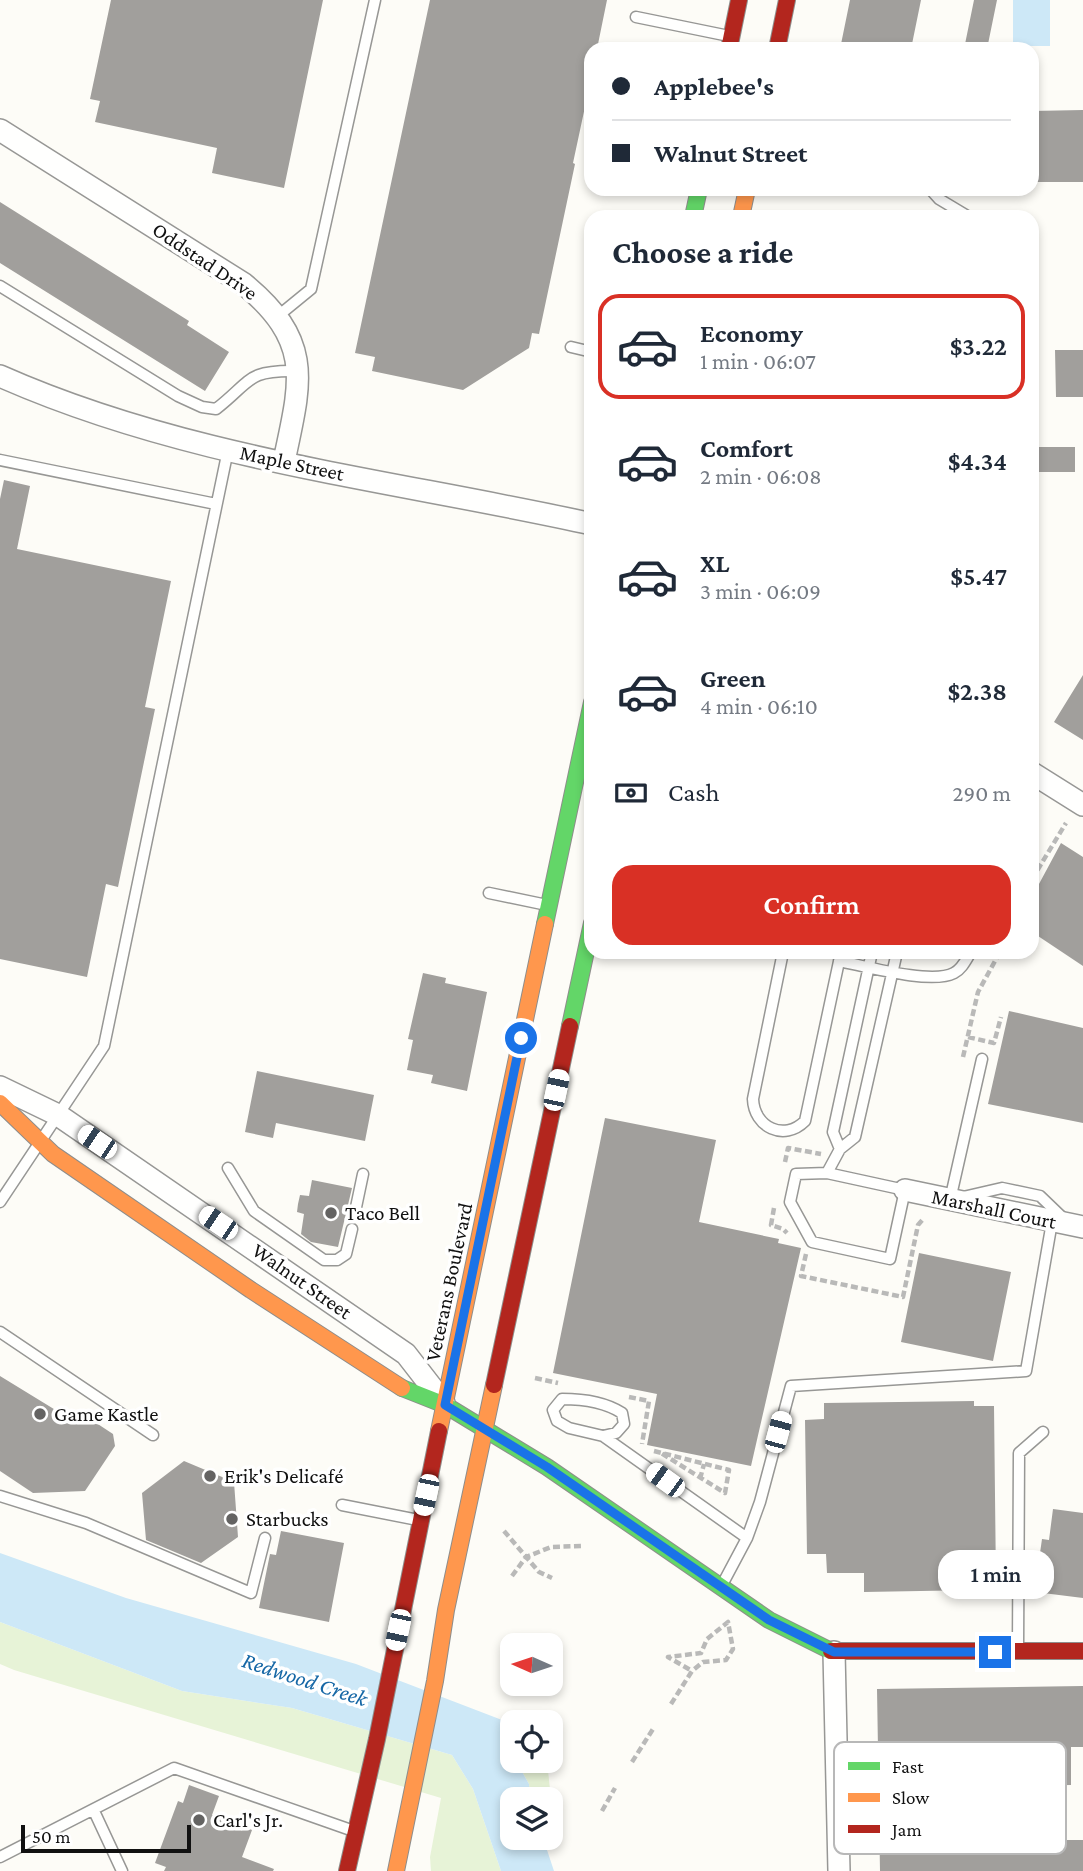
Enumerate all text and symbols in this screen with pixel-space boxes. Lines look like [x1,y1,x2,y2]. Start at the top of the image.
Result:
text: Applebee's [654,72,774,101]
text: Walnut Street [654,139,807,168]
street label: Oddstad Drive [148,217,262,305]
text: Choose a ride [612,234,793,270]
icon: car [616,315,679,378]
text: Economy [700,319,803,348]
text: $3.22 [950,332,1007,361]
text: 1 min · 06:07 [700,348,816,374]
icon: car [616,430,679,493]
text: Comfort [700,434,793,463]
street label: Maple Street [238,440,347,486]
text: $4.34 [948,447,1007,476]
text: 2 min · 06:08 [700,463,822,489]
icon: car [616,545,679,608]
text: XL [700,549,729,578]
text: $5.47 [950,562,1007,591]
text: 3 min · 06:09 [700,578,821,604]
icon: car [616,660,679,723]
text: Green [700,664,766,693]
text: $2.38 [947,677,1007,706]
text: 4 min · 06:10 [700,693,818,719]
icon: cash [612,774,650,812]
text: Cash [668,778,719,807]
text: 290 m [953,780,1011,806]
button: Confirm [612,865,1011,945]
route start [505,1022,537,1054]
car [542,1067,571,1113]
car [74,1122,121,1162]
street label: Marshall Court [929,1184,1060,1234]
street label: Veterans Boulevard [420,1200,478,1364]
place label: Taco Bell [345,1201,420,1225]
car [195,1203,242,1243]
marker: Taco Bell [323,1205,339,1221]
street label: Walnut Street [248,1238,357,1325]
place label: Game Kastle [54,1402,159,1426]
marker: Game Kastle [32,1406,48,1422]
car [763,1409,794,1455]
car [642,1459,689,1501]
place label: Erik's Delicafé [224,1464,343,1488]
marker: Erik's Delicafé [202,1468,218,1484]
car [412,1472,441,1518]
place label: Starbucks [246,1507,328,1531]
marker: Starbucks [224,1511,240,1527]
callout: 1 min [937,1550,1053,1600]
text: 1 min [970,1561,1022,1587]
car [384,1607,413,1653]
north arrow [500,1633,564,1696]
map controls [500,1633,563,1850]
route end [979,1636,1011,1668]
water label: Redwood Creek [239,1647,372,1712]
button: locate [500,1710,563,1773]
legend [834,1742,1066,1854]
text: Fast [892,1756,924,1777]
button: layers [500,1787,563,1850]
text: Slow [892,1787,929,1808]
place label: Carl's Jr. [213,1808,283,1832]
marker: Carl's Jr. [191,1812,207,1828]
text: Jam [890,1819,922,1840]
scale bar [21,1822,191,1854]
text: 50 m [32,1826,71,1847]

